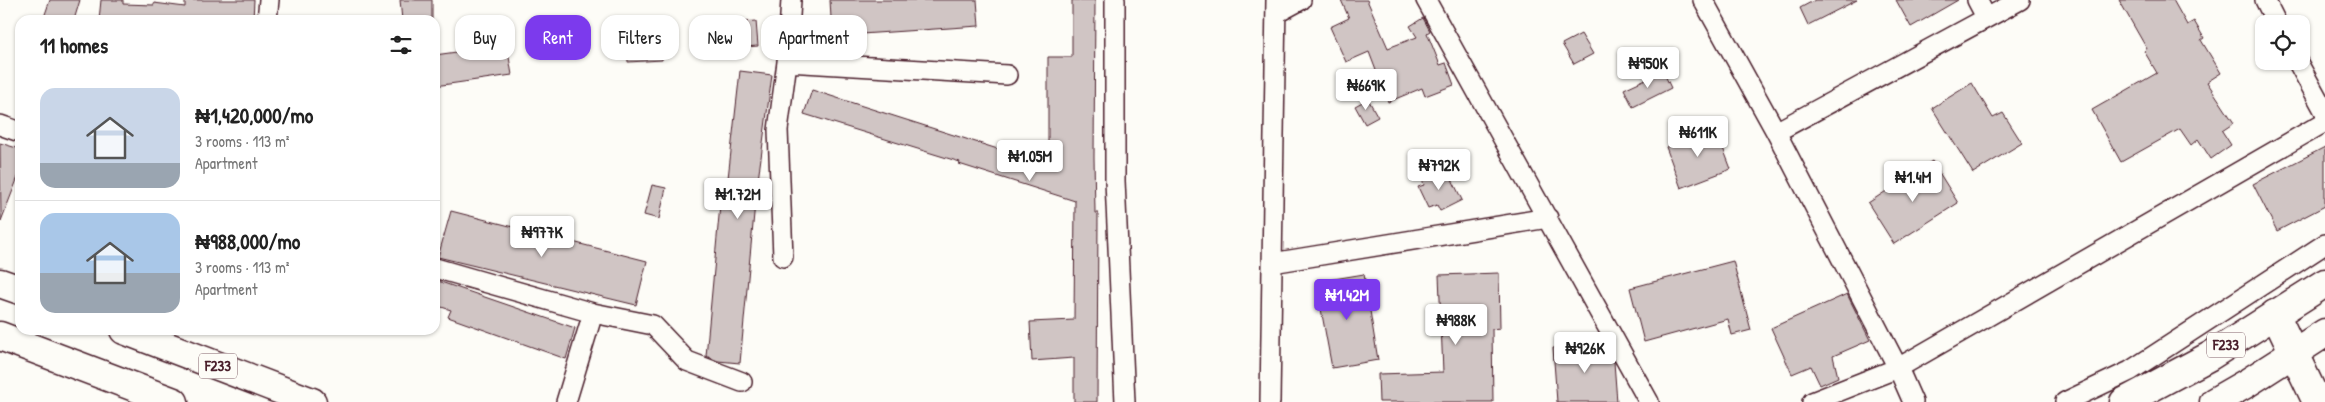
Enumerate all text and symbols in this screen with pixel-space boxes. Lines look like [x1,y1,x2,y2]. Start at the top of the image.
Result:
chip: Buy [455,15,515,60]
chip: Rent [525,15,591,60]
chip: Filters [601,15,679,60]
chip: New [689,15,751,60]
chip: Apartment [761,15,867,60]
map controls [2255,15,2310,70]
button: locate [2255,15,2310,70]
text: 11 homes [40,31,108,60]
icon: filters [387,31,415,59]
pin: ₦950K [1613,46,1683,89]
text: ₦950K [1628,52,1668,74]
pin: ₦669K [1331,68,1401,111]
text: ₦669K [1347,74,1385,96]
text: ₦1,420,000/mo [195,101,313,130]
icon: home [80,108,140,168]
pin: ₦611K [1663,116,1733,158]
text: ₦611K [1679,121,1717,143]
text: 3 rooms · 113 m² [195,130,290,152]
pin: ₦1.05M [989,140,1071,182]
text: ₦1.05M [1008,145,1052,167]
pin: ₦792K [1404,148,1474,191]
text: Apartment [195,152,258,174]
text: ₦792K [1418,154,1460,176]
pin: ₦1.4M [1878,160,1948,203]
text: ₦1.4M [1895,166,1931,188]
pin: ₦1.72M [697,178,779,220]
text: ₦1.72M [715,183,761,205]
pin: ₦977K [507,216,577,258]
text: ₦977K [521,221,563,243]
text: ₦988,000/mo [195,227,300,256]
icon: home [80,233,140,293]
text: 3 rooms · 113 m² [195,256,290,278]
text: Apartment [195,278,258,300]
pin: ₦1.42M [1306,278,1388,321]
text: ₦1.42M [1325,284,1369,306]
pin: ₦988K [1421,304,1491,346]
text: ₦988K [1436,309,1476,331]
pin: ₦926K [1550,332,1620,374]
road number: F233 [2207,332,2245,358]
text: ₦926K [1565,337,1605,359]
road number: F233 [199,354,237,378]

